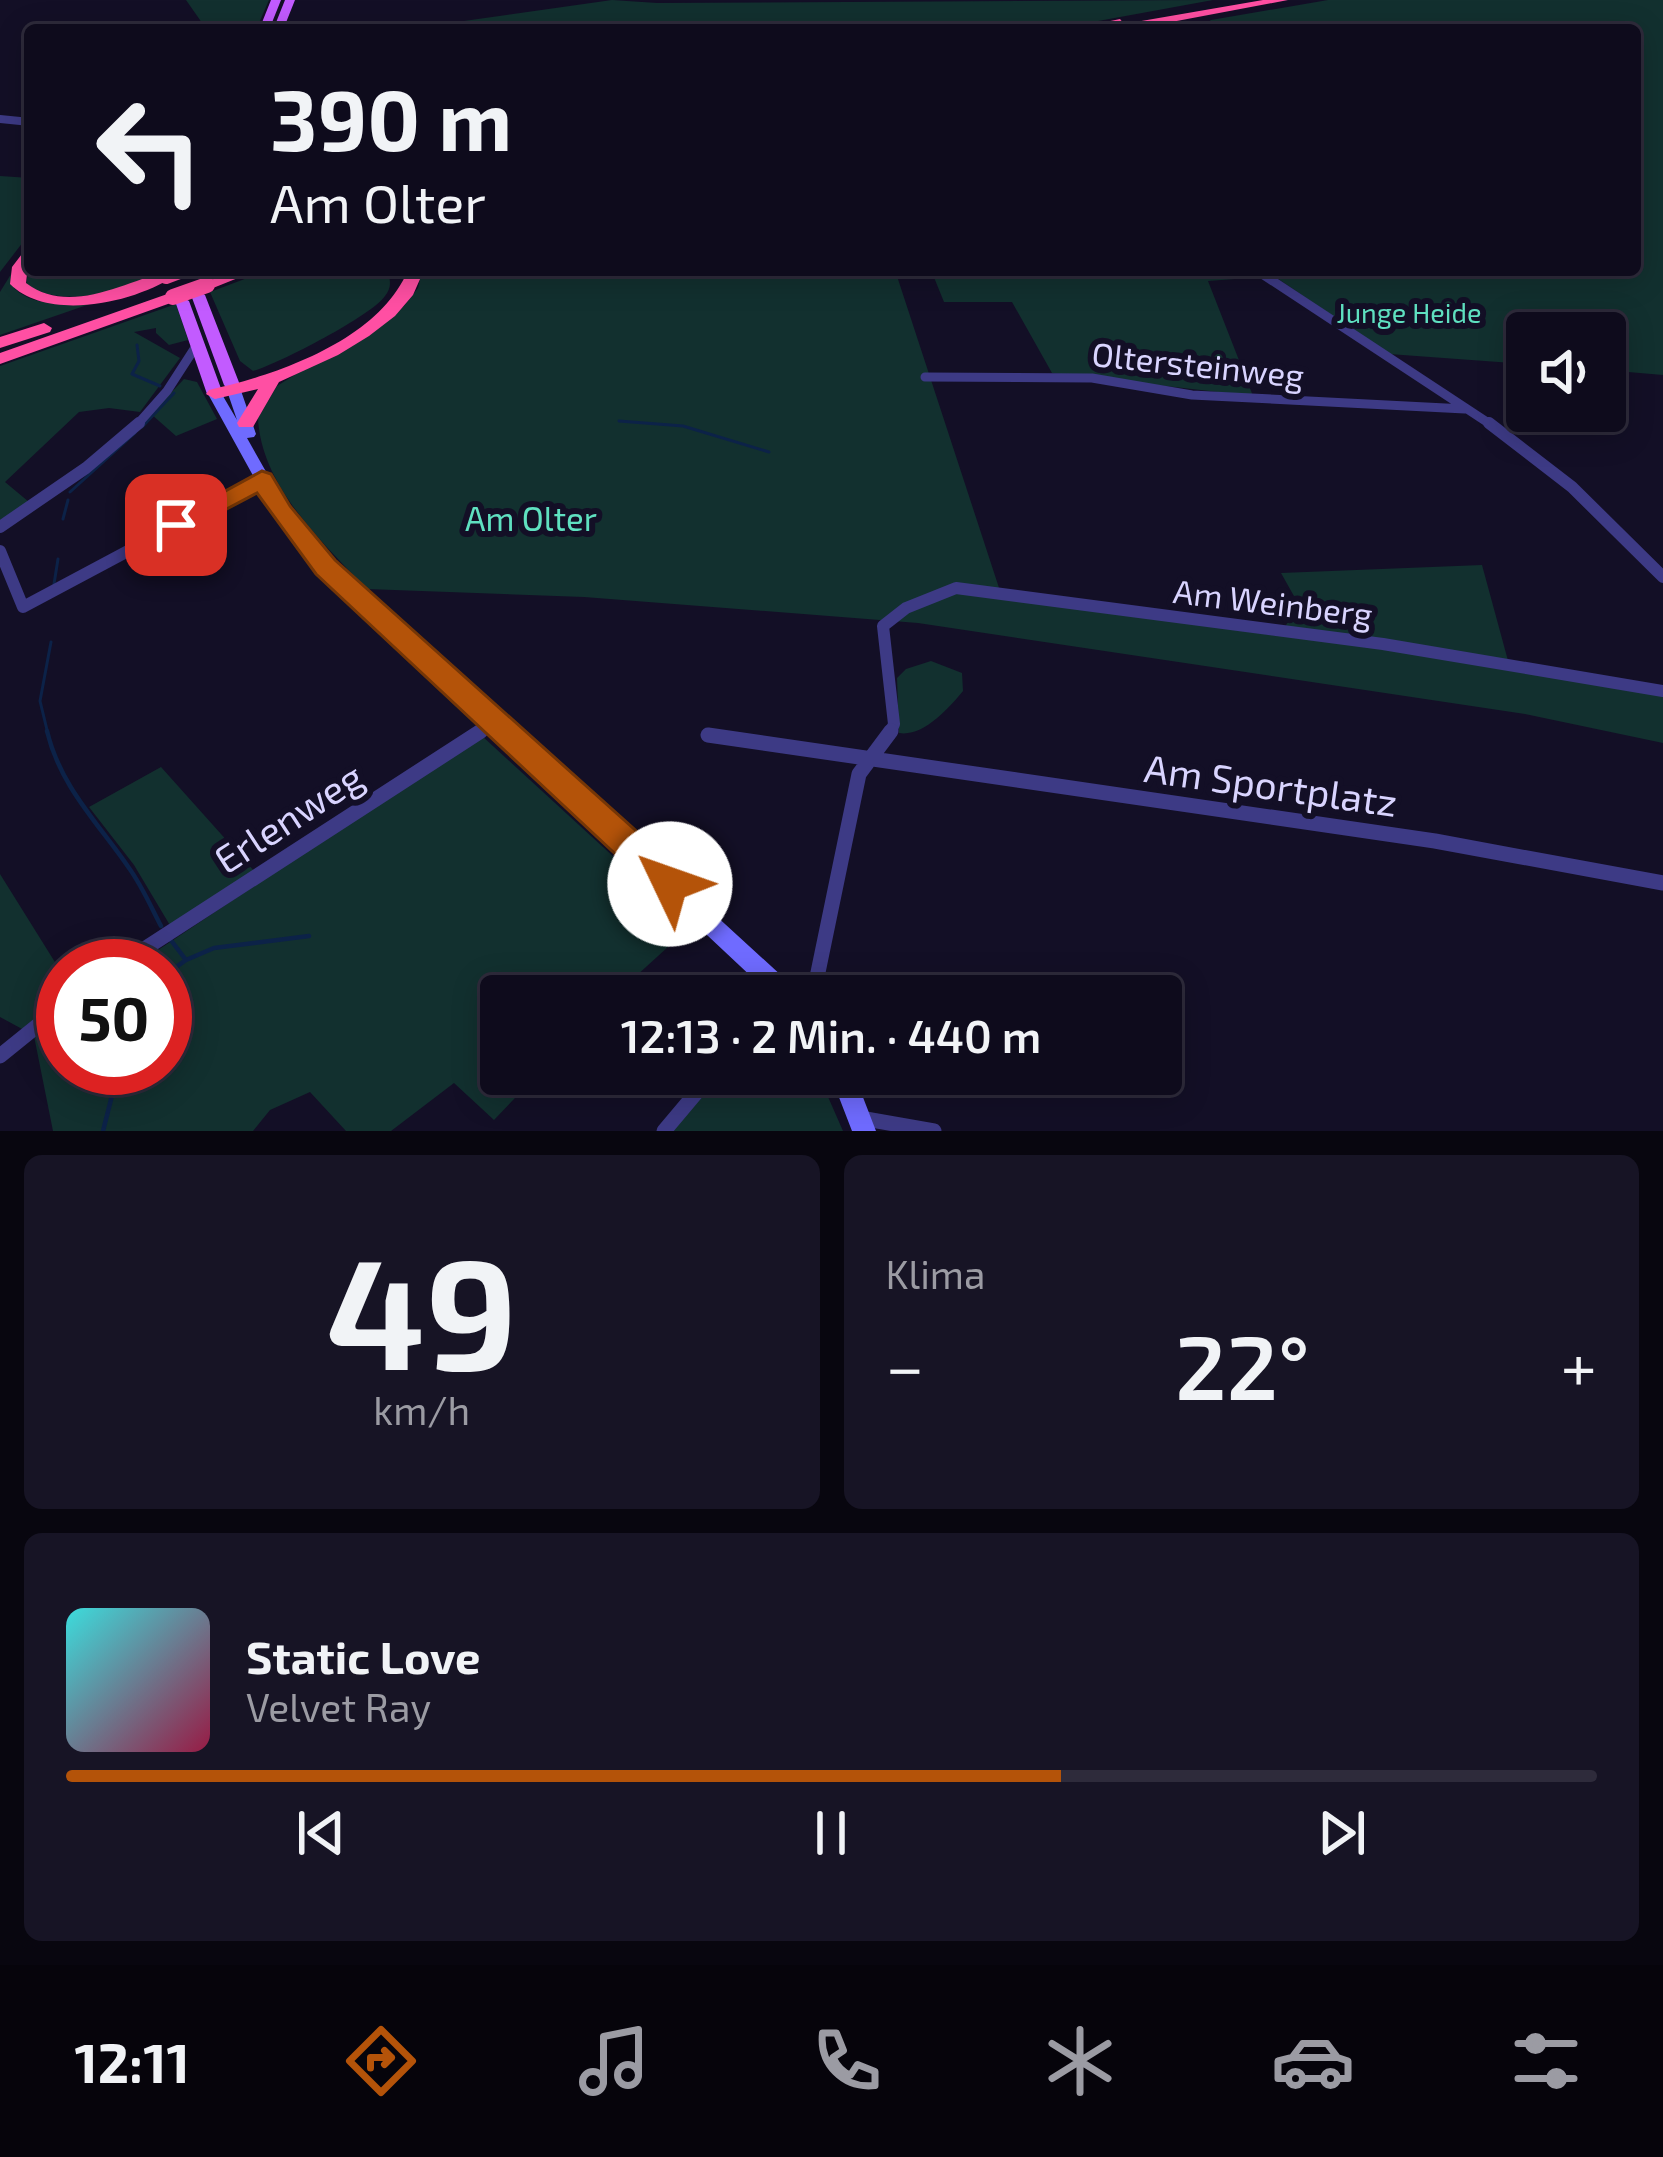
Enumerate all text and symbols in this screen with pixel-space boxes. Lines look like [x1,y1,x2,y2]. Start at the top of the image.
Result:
text: 390 m [270,67,512,168]
icon: left [72,72,228,228]
text: Am Olter [270,169,486,234]
park label: Junge Heide [1337,296,1481,329]
map controls [1506,312,1626,432]
button: sound [1506,312,1626,432]
street label: Oltersteinweg [1090,333,1306,395]
pin [125,474,227,576]
icon: arrive [143,492,209,558]
park label: Am Olter [465,498,597,538]
street label: Am Weinberg [1171,570,1375,634]
street label: Am Sportplatz [1142,743,1400,825]
street label: Erlenweg [205,752,371,882]
position arrow [607,821,733,947]
speed limit sign: 50 [36,939,192,1095]
text: 12:13 · 2 Min. · 440 m [621,1008,1041,1062]
text: 49 [326,1214,517,1401]
text: Klima [886,1250,985,1297]
text: 22° [1175,1310,1310,1418]
text: − [886,1325,924,1404]
text: + [1561,1325,1597,1404]
text: km/h [373,1386,470,1433]
text: Static Love [246,1629,481,1683]
text: Velvet Ray [246,1683,431,1730]
icon: previous [288,1800,354,1866]
icon: pause [798,1800,864,1866]
icon: next [1309,1800,1375,1866]
icon: directions [339,2019,423,2103]
icon: music [572,2019,656,2103]
icon: phone [805,2019,889,2103]
icon: climate [1038,2019,1122,2103]
icon: car [1271,2019,1355,2103]
icon: filters [1504,2019,1588,2103]
text: 12:11 [75,2029,190,2094]

